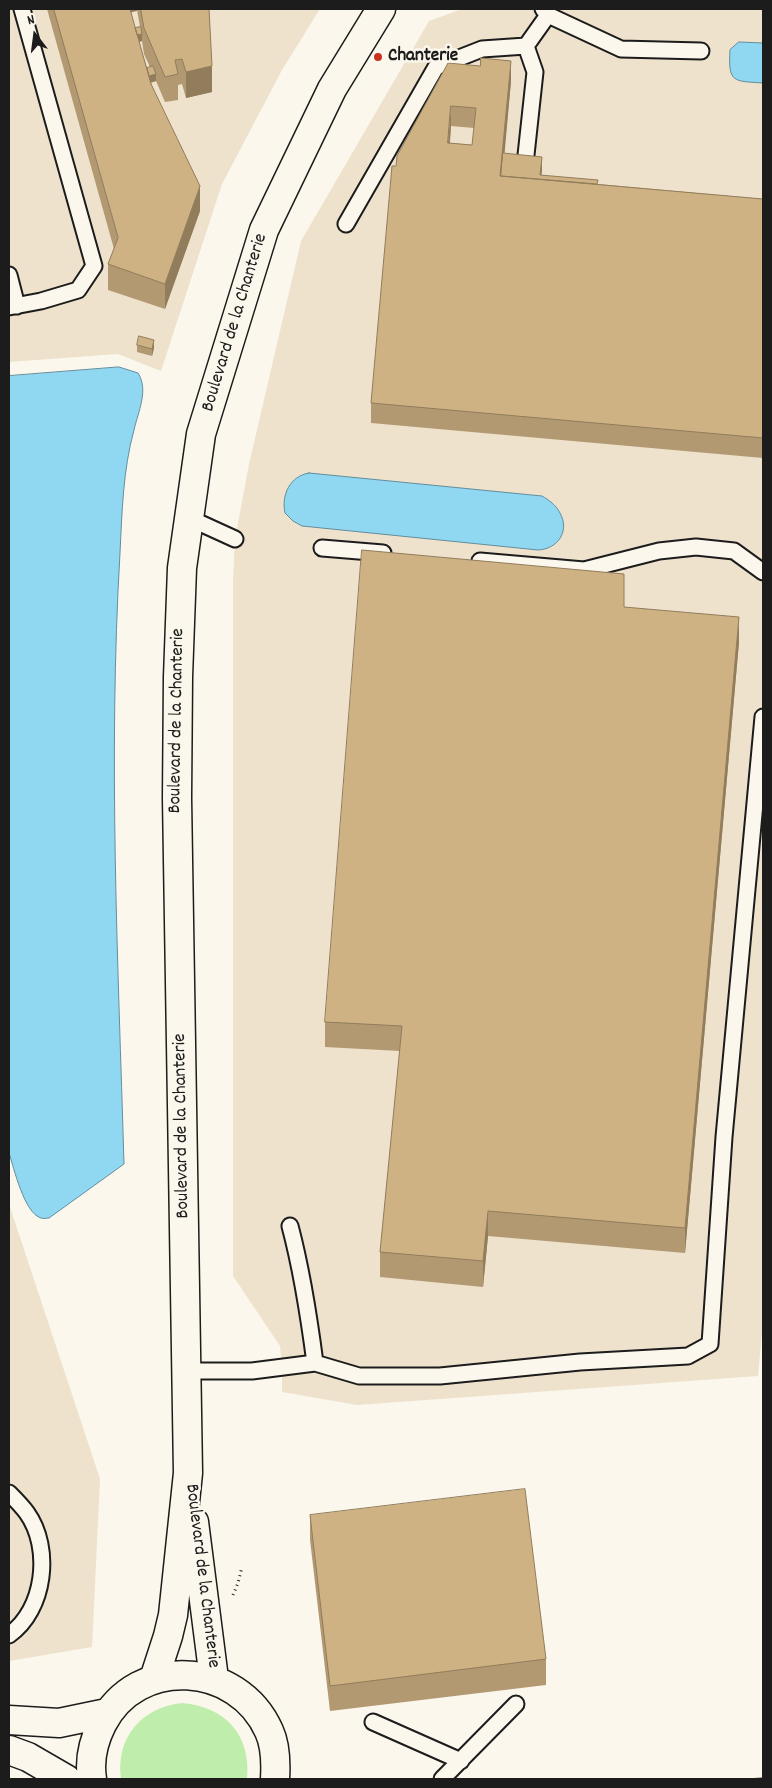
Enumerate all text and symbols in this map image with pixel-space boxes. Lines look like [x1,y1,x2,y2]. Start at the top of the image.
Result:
north arrow [10,10,60,60]
text: N [25,10,37,31]
place label: Chanterie [388,46,458,68]
marker: Chanterie [372,51,384,63]
street label: Boulevard de la Chanterie [198,231,274,415]
street label: Boulevard de la Chanterie [165,628,191,814]
street label: Boulevard de la Chanterie [170,1033,196,1219]
street label: Boulevard de la Chanterie [178,1483,224,1669]

